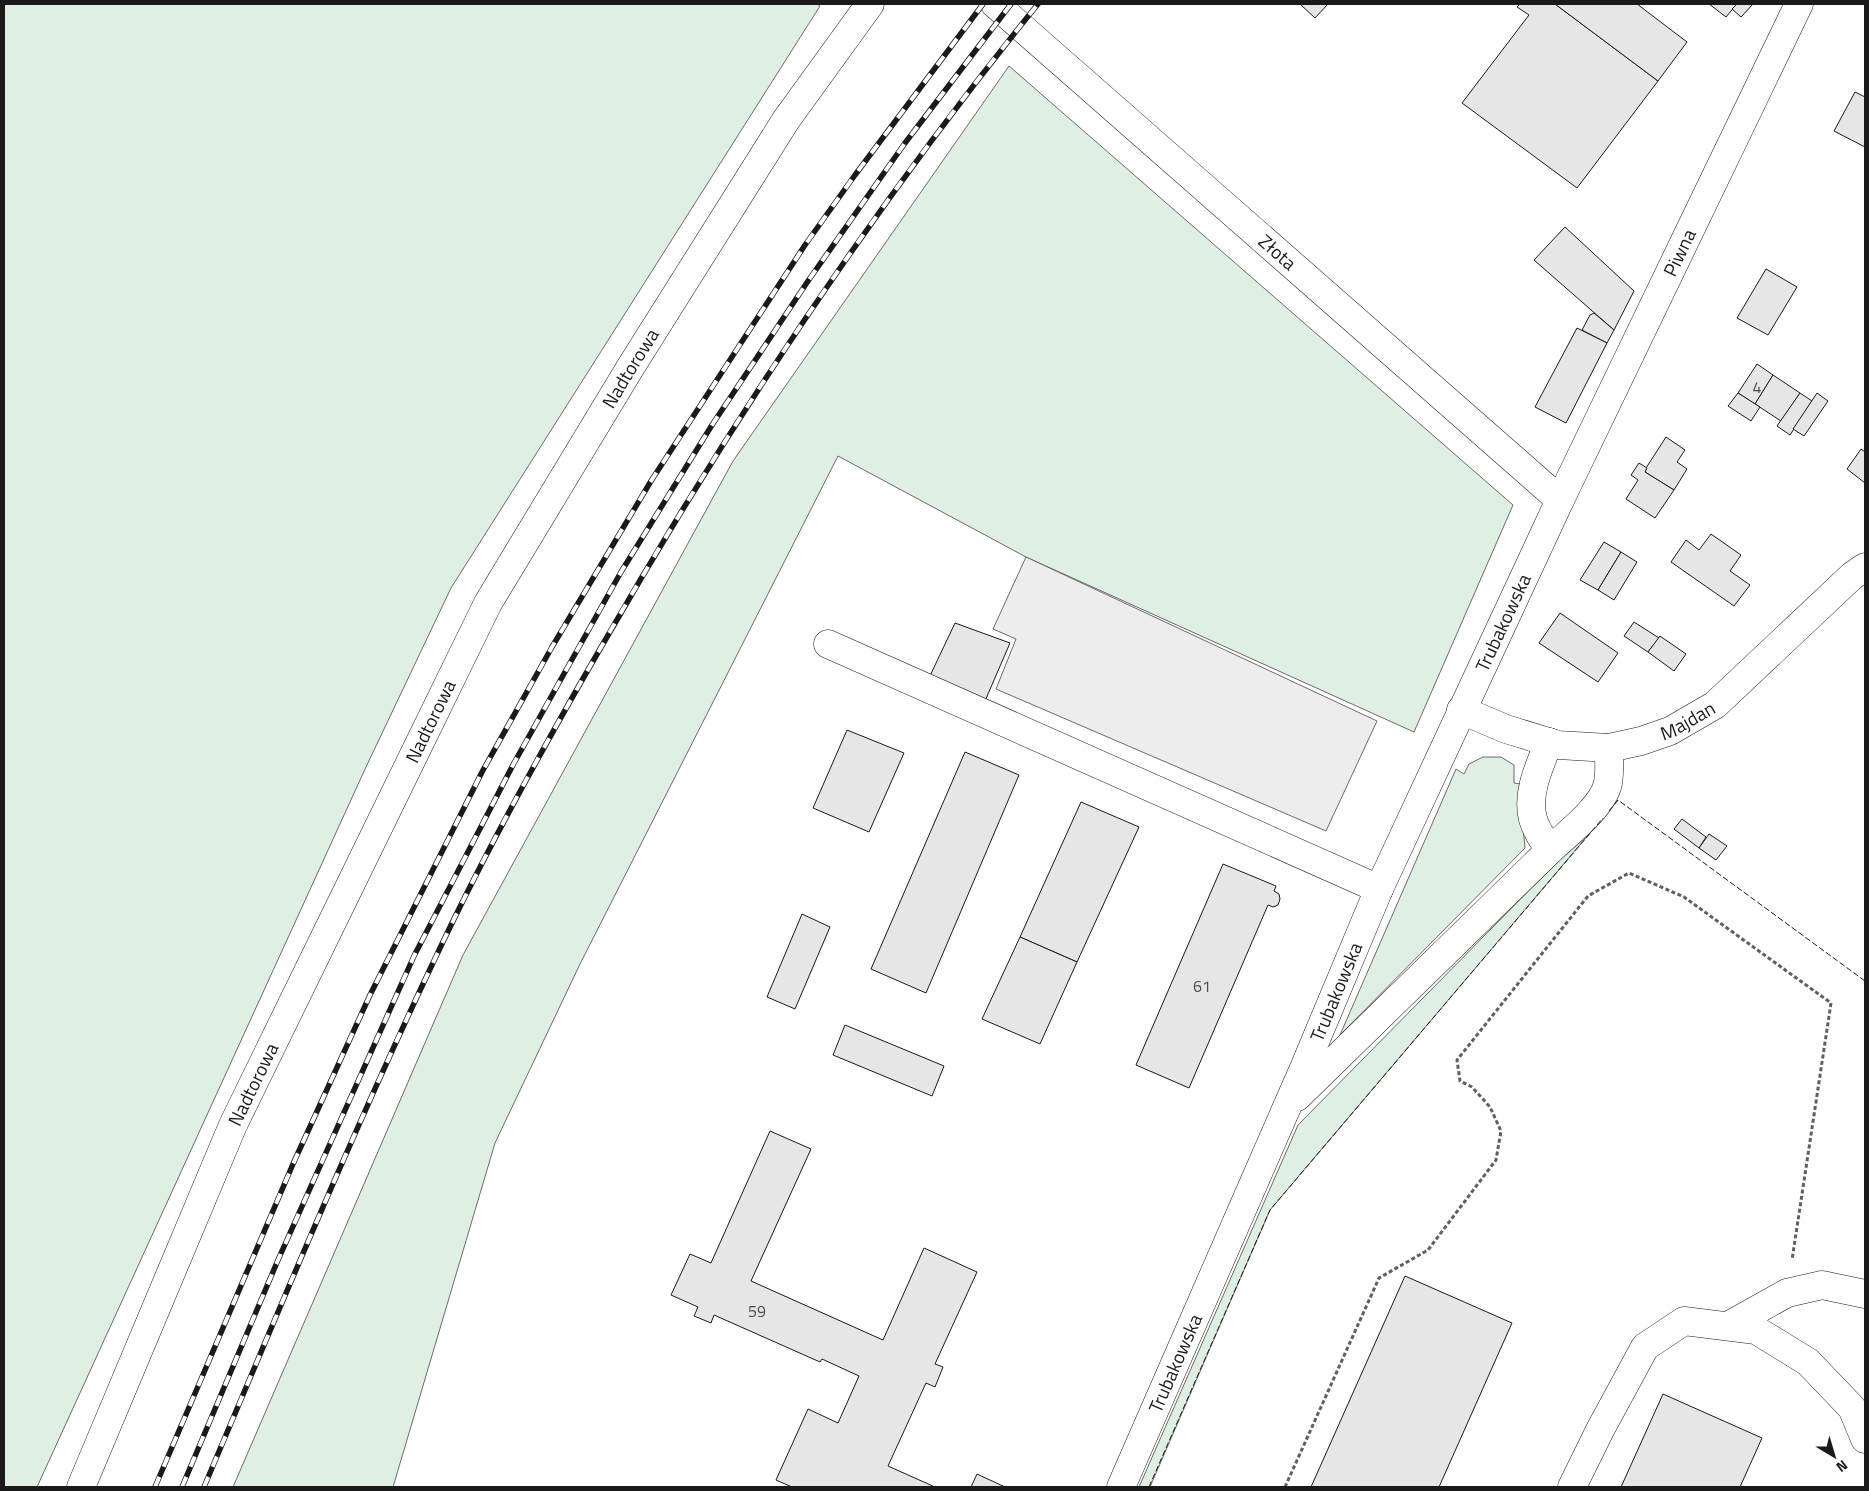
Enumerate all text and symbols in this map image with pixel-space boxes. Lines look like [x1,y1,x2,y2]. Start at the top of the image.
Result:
street label: Piwna [1655,223,1703,281]
street label: Złota [1252,227,1304,277]
street label: Nadtorowa [594,322,666,414]
house number: 4 [1753,375,1762,399]
street label: Trubakowska [1467,568,1538,676]
street label: Nadtorowa [397,674,463,768]
street label: Majdan [1656,693,1720,747]
street label: Trubakowska [1302,937,1369,1046]
house number: 61 [1193,974,1211,998]
street label: Nadtorowa [220,1037,285,1131]
house number: 59 [748,1299,766,1323]
street label: Trubakowska [1140,1309,1209,1417]
north arrow [1809,1431,1859,1481]
text: N [1832,1455,1853,1478]

